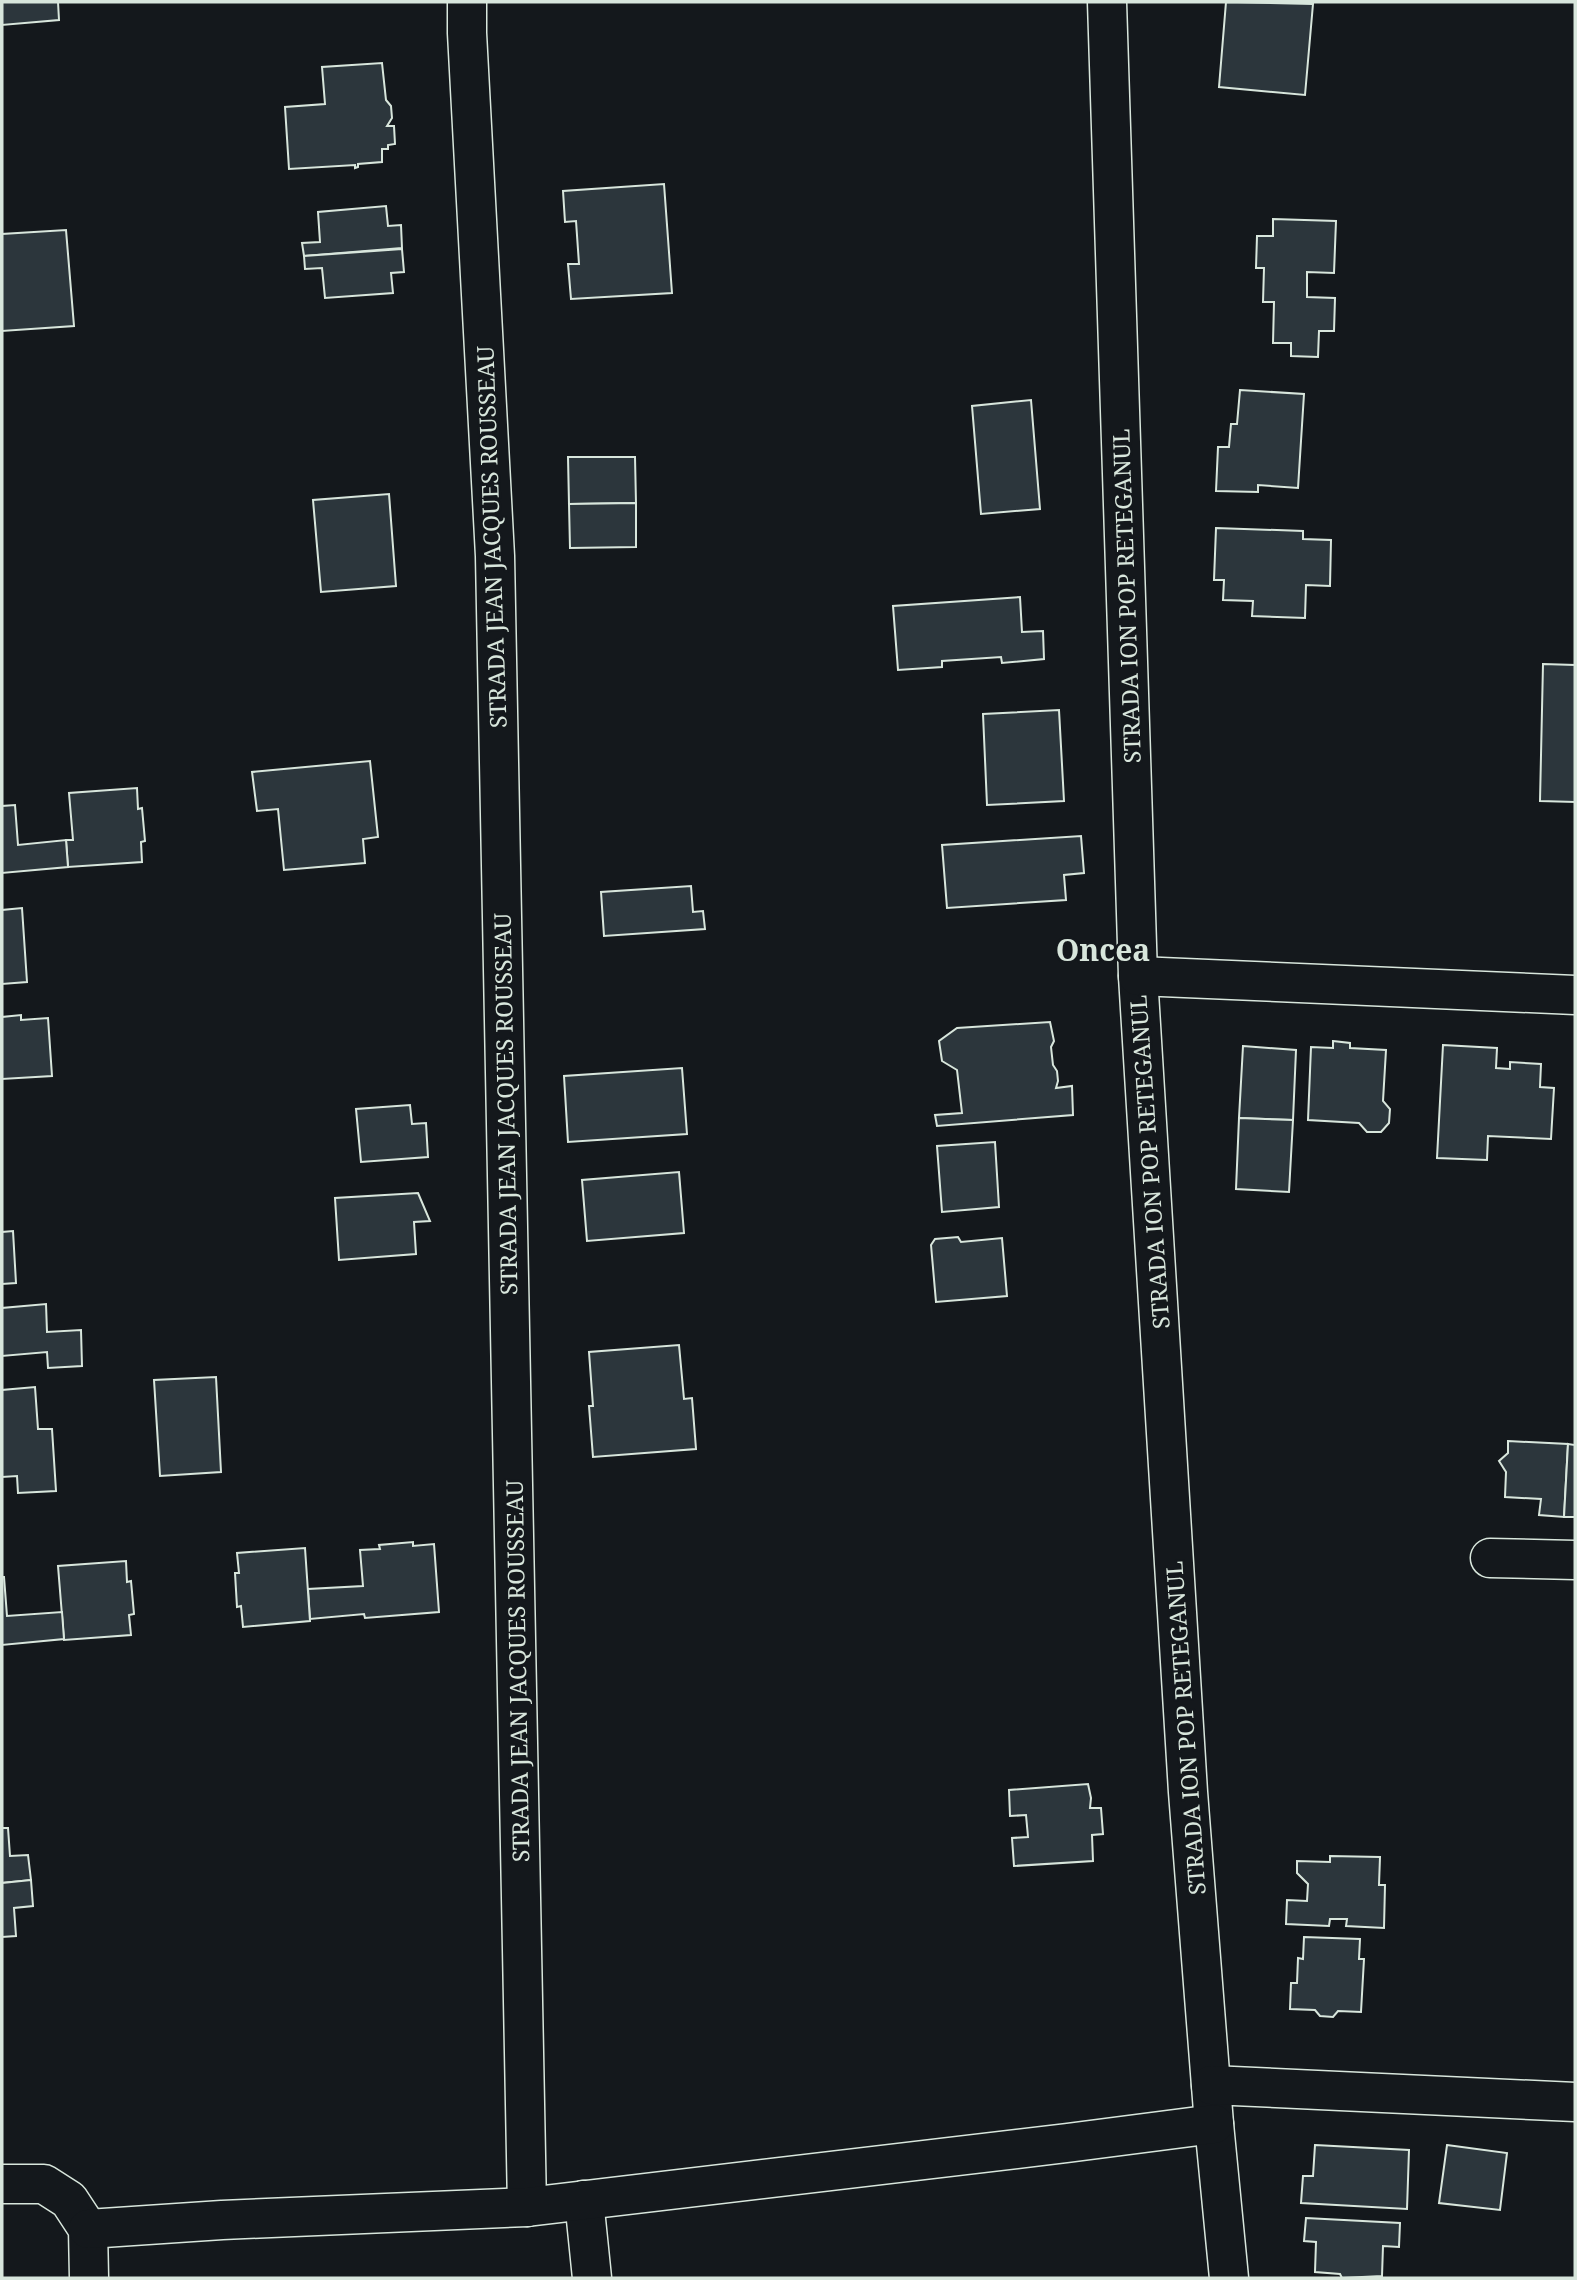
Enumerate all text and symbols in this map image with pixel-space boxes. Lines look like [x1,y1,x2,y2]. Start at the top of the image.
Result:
street label: STRADA JEAN JACQUES ROUSSEAU [468,345,514,729]
street label: STRADA ION POP RETEGANUL [1104,428,1148,764]
street label: STRADA JEAN JACQUES ROUSSEAU [486,912,524,1295]
district label: Oncea [1056,929,1150,970]
street label: STRADA ION POP RETEGANUL [1121,994,1177,1330]
street label: STRADA JEAN JACQUES ROUSSEAU [498,1479,536,1862]
street label: STRADA ION POP RETEGANUL [1157,1560,1213,1896]

